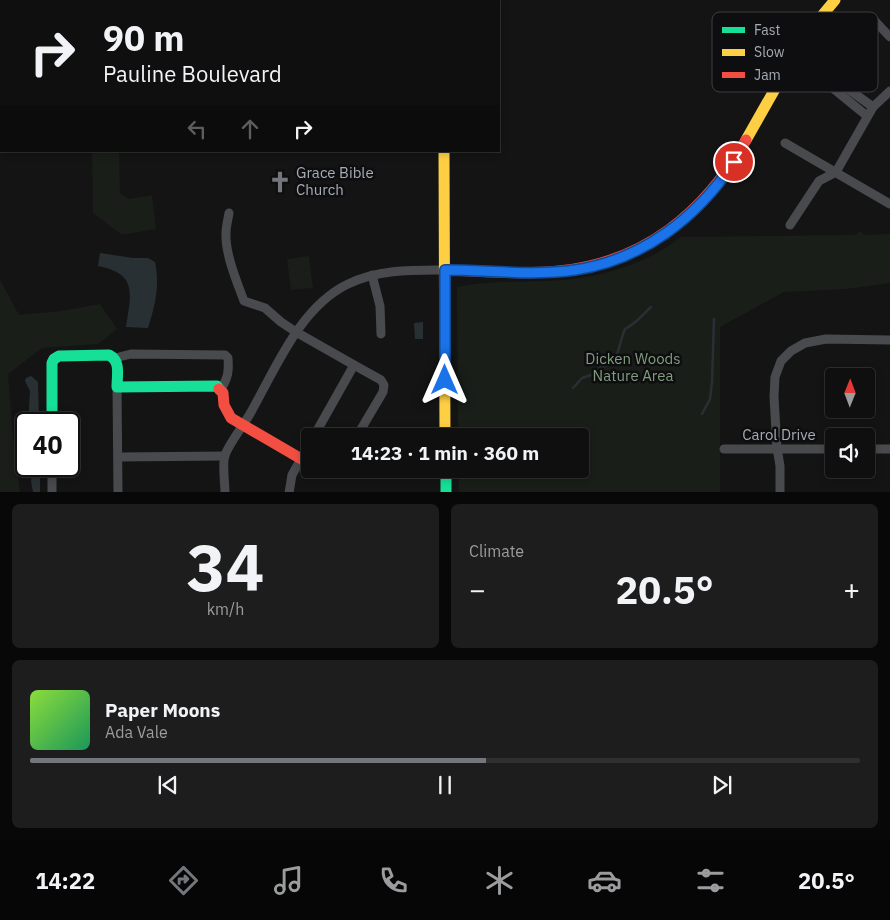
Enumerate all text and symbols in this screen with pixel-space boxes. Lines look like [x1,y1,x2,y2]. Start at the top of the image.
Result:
legend [712,12,878,92]
text: 90 m [103,15,185,61]
icon: right [20,20,85,85]
text: Fast [754,21,780,39]
text: Slow [754,43,785,61]
text: Pauline Boulevard [103,59,282,88]
text: Jam [754,66,781,84]
icon: left [183,115,211,143]
icon: ahead [236,115,264,143]
icon: right [289,115,317,143]
pin [713,141,755,183]
icon: arrive [720,148,748,176]
place label: Grace Bible Church [296,163,374,199]
church icon: Grace Bible Church [267,169,293,195]
park label: Dicken Woods Nature Area [585,349,681,385]
position arrow [418,353,470,405]
north arrow [825,368,875,418]
map controls [825,368,875,478]
speed limit sign: 40 [15,412,80,477]
street label: Carol Drive [742,425,816,444]
button: sound [825,428,875,478]
text: 14:23 · 1 min · 360 m [351,441,539,465]
text: 34 [186,524,265,609]
text: Climate [469,541,524,561]
text: 20.5° [615,565,714,614]
text: − [469,571,486,608]
text: + [843,571,860,608]
text: km/h [207,599,244,619]
text: Paper Moons [105,698,220,722]
text: Ada Vale [105,722,168,742]
icon: previous [154,771,182,799]
icon: pause [431,771,459,799]
icon: next [708,771,736,799]
icon: directions [166,863,201,898]
icon: music [271,863,306,898]
icon: phone [376,863,411,898]
icon: climate [482,863,517,898]
icon: car [587,863,622,898]
icon: filters [693,863,728,898]
text: 14:22 [35,866,95,895]
text: 20.5° [798,866,855,895]

